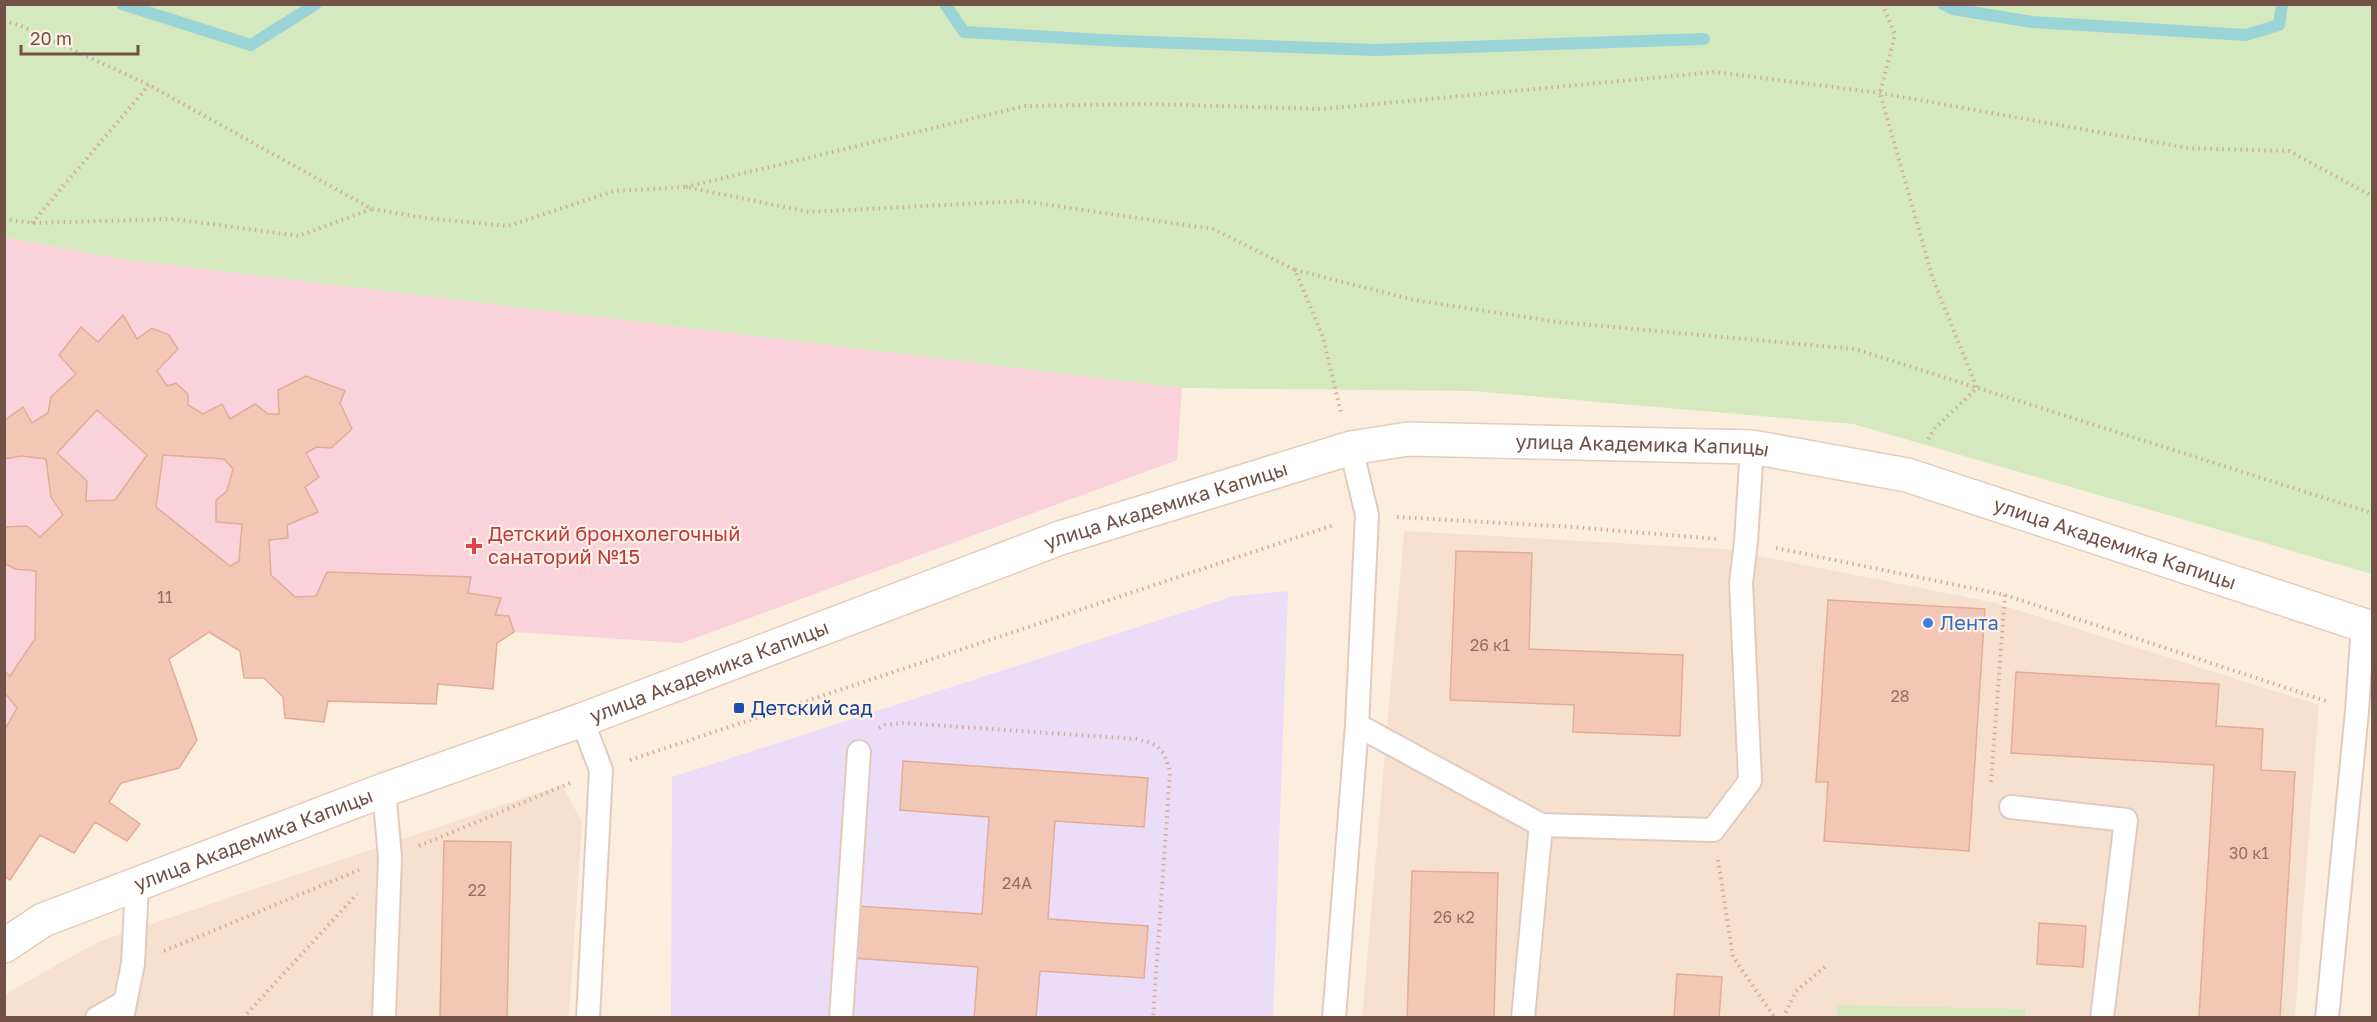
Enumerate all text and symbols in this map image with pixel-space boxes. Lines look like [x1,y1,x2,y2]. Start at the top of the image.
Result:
scale bar [21,18,138,56]
text: 20 m [30,27,72,49]
street label: улица Академика Капицы [1515,429,1771,461]
street label: улица Академика Капицы [1040,455,1290,554]
street label: улица Академика Капицы [1991,491,2240,594]
place label: Детский бронхолегочный санаторий №15 [488,521,740,568]
marker: Детский бронхолегочный санаторий №15 [465,537,483,555]
house number: 11 [157,587,173,607]
place label: Лента [1940,610,1999,634]
street label: улица Академика Капицы [586,614,832,727]
marker: Лента [1921,616,1935,630]
house number: 26 к1 [1470,635,1510,655]
house number: 28 [1890,686,1910,706]
place label: Детский сад [751,695,873,719]
marker: Детский сад [732,701,746,715]
street label: улица Академика Капицы [130,782,376,895]
house number: 30 к1 [2229,843,2269,863]
house number: 24А [1002,873,1032,893]
house number: 22 [468,880,486,900]
house number: 26 к2 [1433,907,1475,927]

